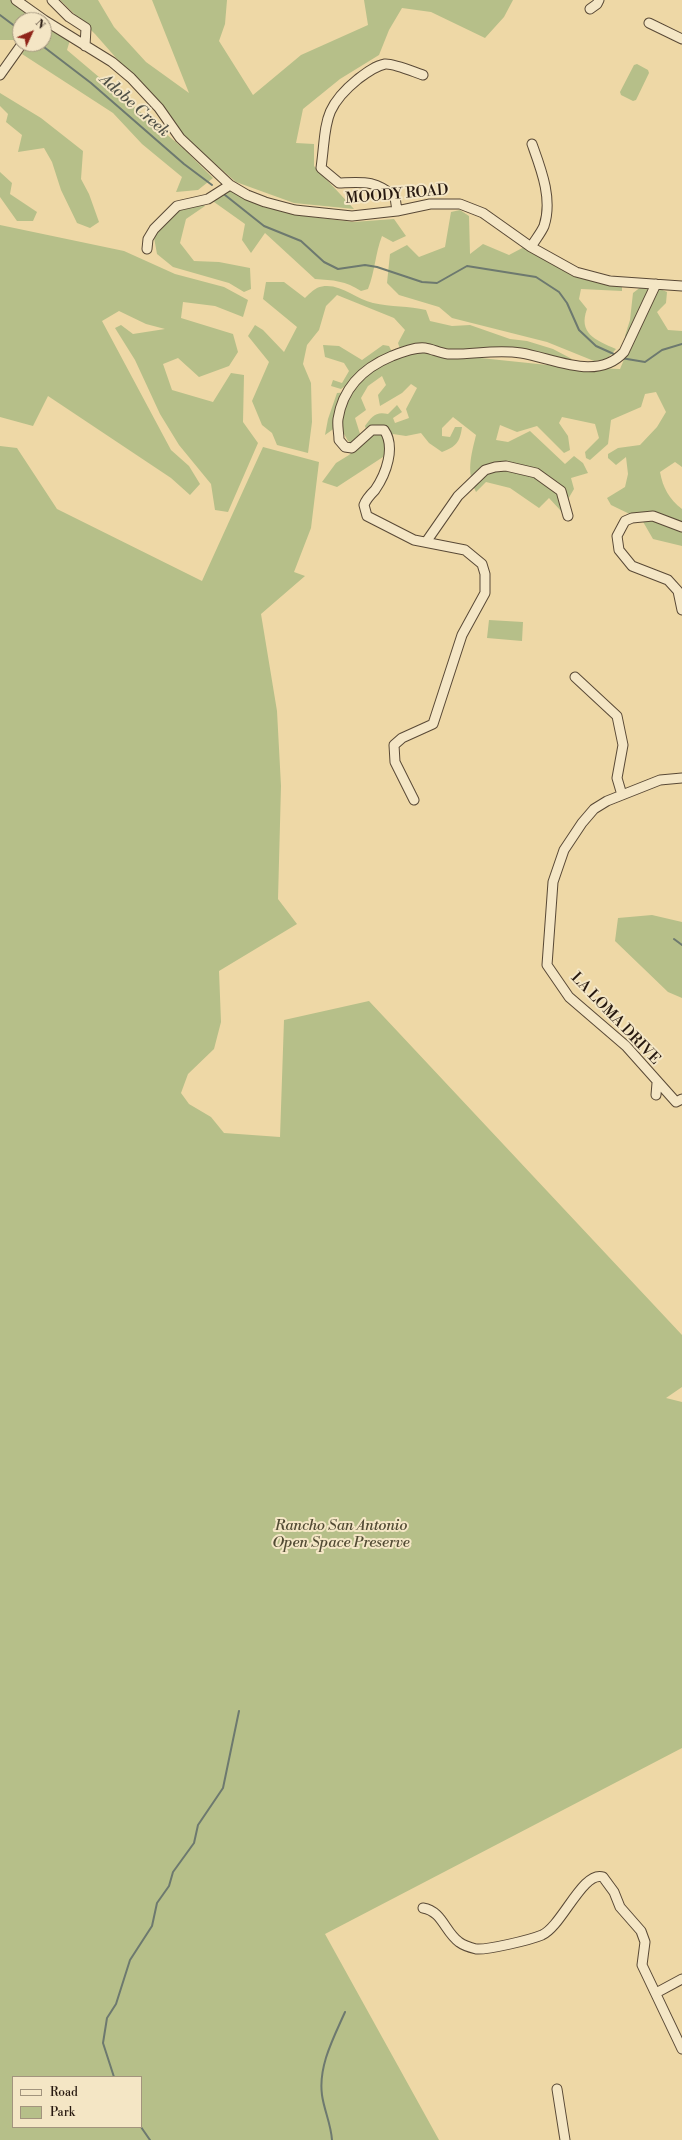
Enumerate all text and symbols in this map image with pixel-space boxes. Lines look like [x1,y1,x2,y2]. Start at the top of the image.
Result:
north arrow [12,12,52,52]
text: N [32,16,48,32]
water label: Adobe Creek [95,70,173,142]
street label: MOODY ROAD [345,182,449,208]
street label: LA LOMA DRIVE [567,969,663,1069]
park label: Rancho San Antonio Open Space Preserve [272,1517,410,1552]
legend [12,2076,142,2128]
text: Road [50,2085,78,2100]
text: Park [50,2105,75,2120]

